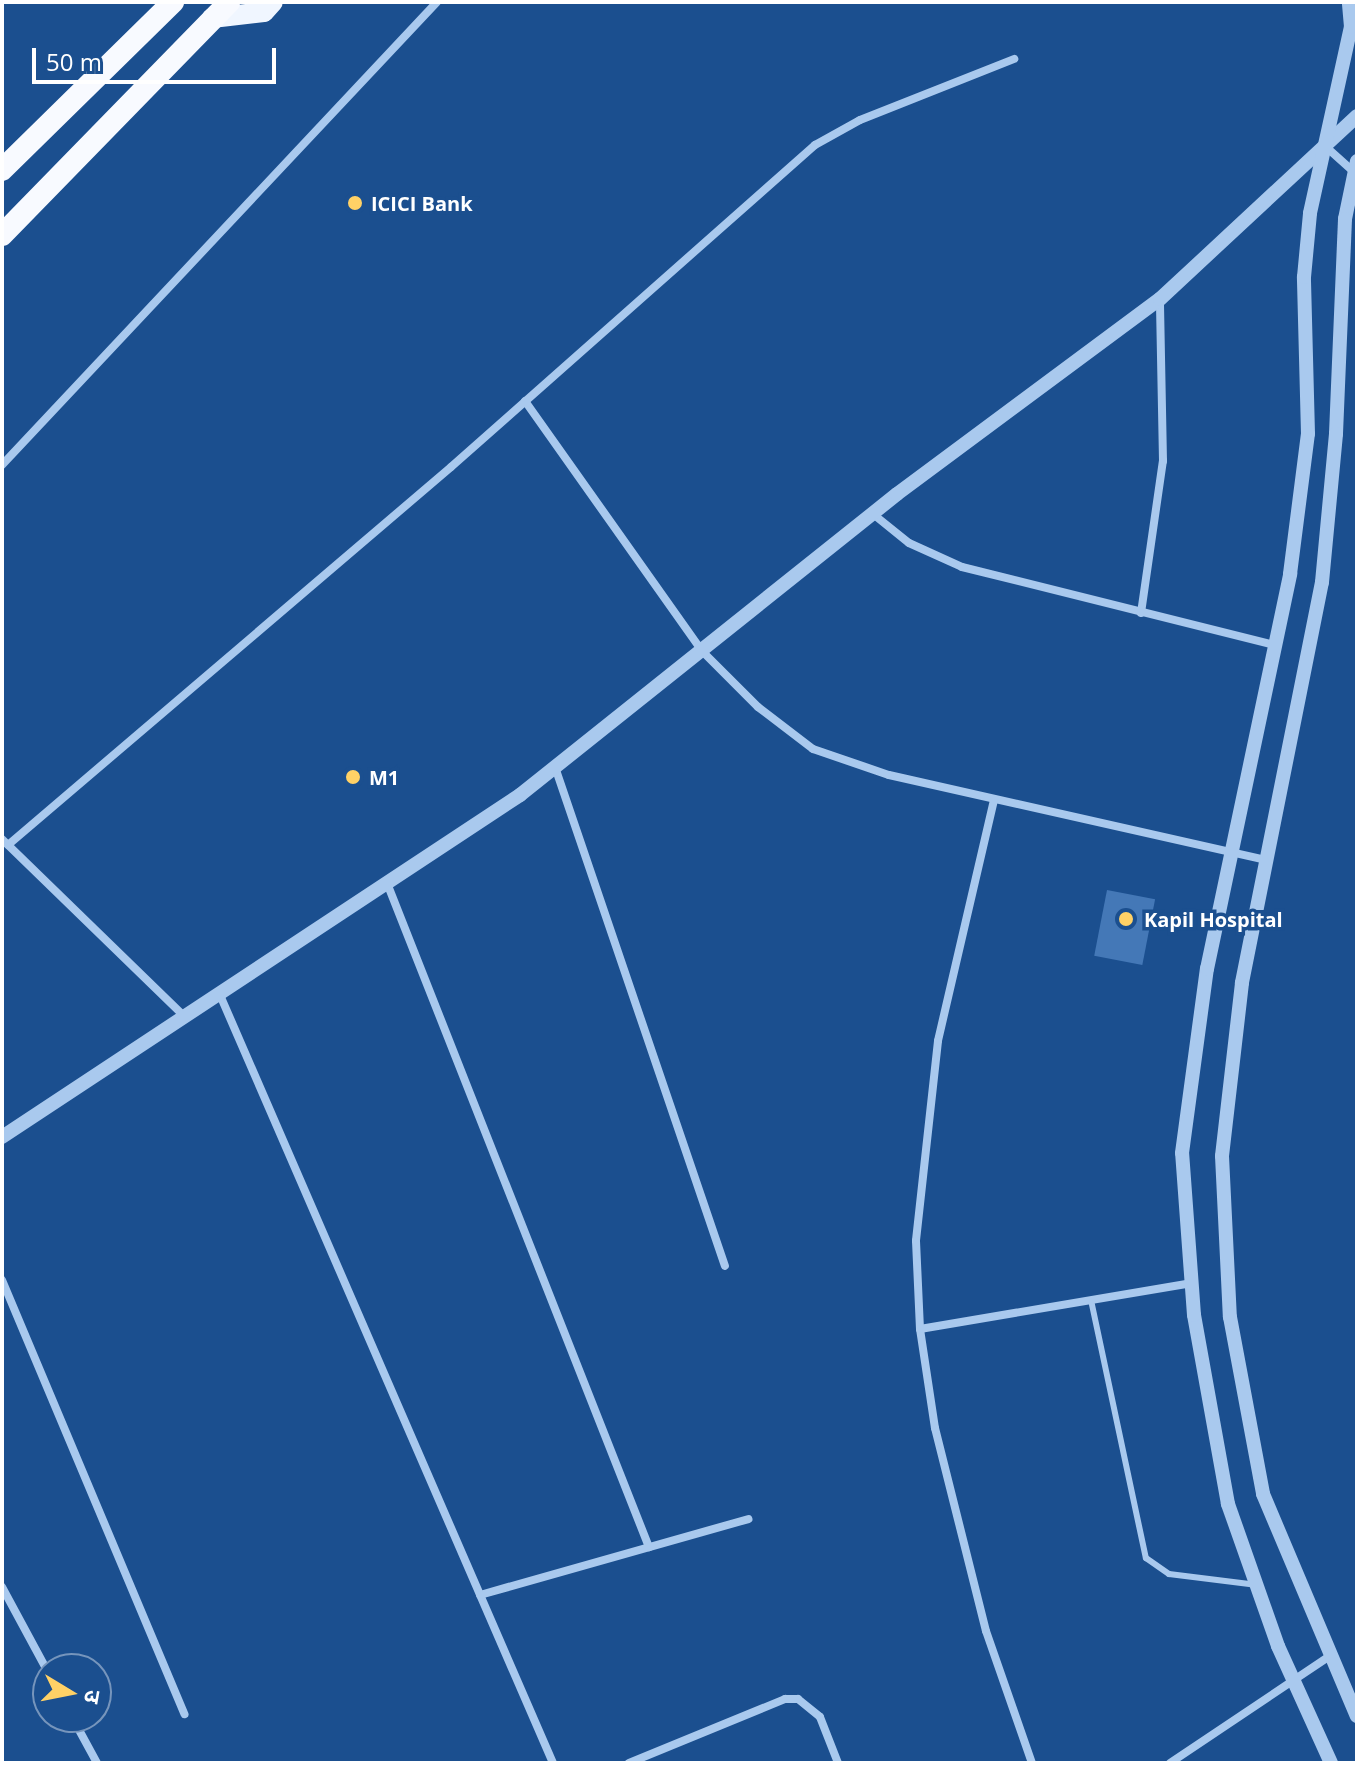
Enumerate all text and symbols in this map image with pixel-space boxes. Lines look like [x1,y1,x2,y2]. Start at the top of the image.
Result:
scale bar [36,32,280,82]
text: 50 m [46,45,102,78]
place label: ICICI Bank [371,191,473,215]
marker: ICICI Bank [346,194,364,212]
place label: M1 [369,765,399,789]
marker: M1 [344,768,362,786]
place label: Kapil Hospital [1144,907,1283,931]
marker: Kapil Hospital [1115,908,1137,930]
north arrow [32,1653,112,1733]
text: उ [78,1688,110,1706]

